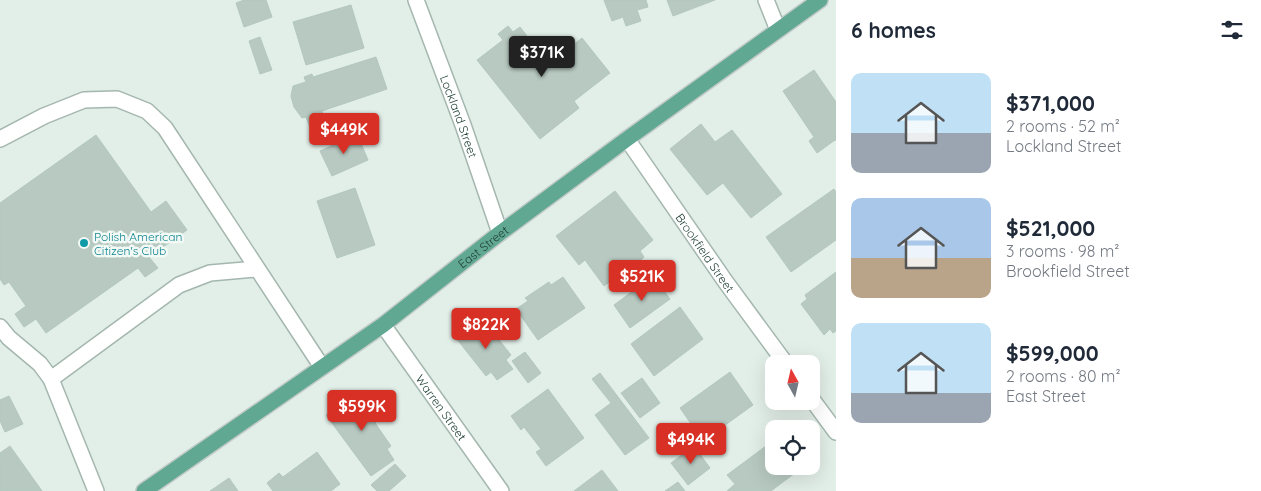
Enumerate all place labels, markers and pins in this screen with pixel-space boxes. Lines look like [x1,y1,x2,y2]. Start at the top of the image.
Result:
pin: $371K [507,36,577,78]
pin: $449K [309,112,379,155]
place label: Polish American Citizen's Club [94,229,182,258]
marker: Polish American Citizen's Club [78,237,90,249]
pin: $521K [607,260,677,302]
pin: $822K [451,308,521,350]
pin: $599K [327,390,397,432]
pin: $494K [656,422,726,465]

